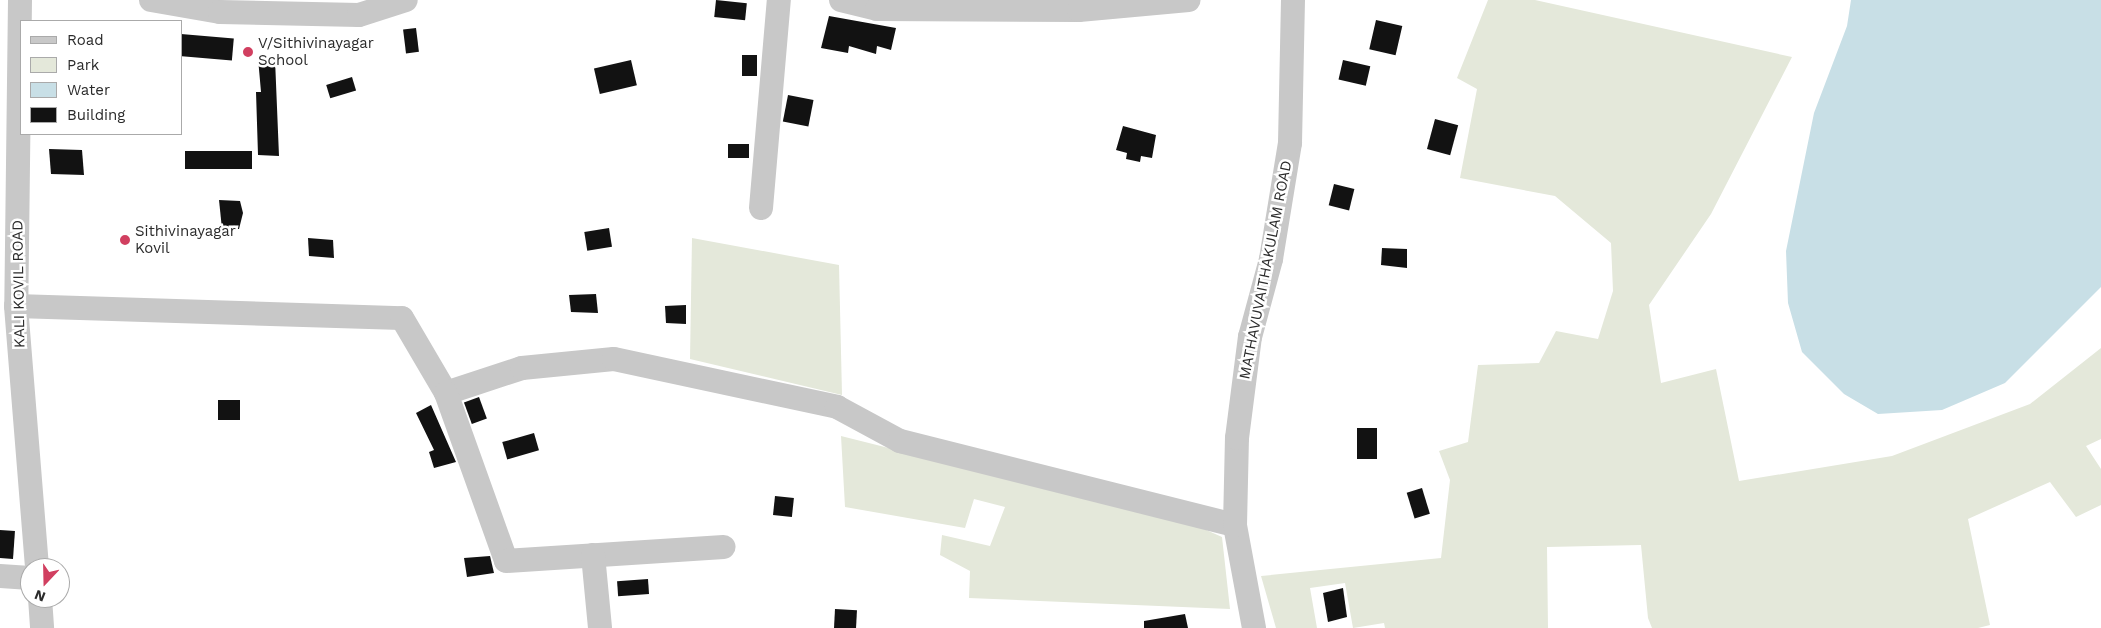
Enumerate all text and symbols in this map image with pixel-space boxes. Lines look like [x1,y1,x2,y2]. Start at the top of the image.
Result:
legend [20,20,182,135]
text: Road [67,31,104,49]
place label: V/Sithivinayagar School [258,34,374,69]
marker: V/Sithivinayagar School [242,46,254,58]
text: Park [67,56,99,74]
text: Water [67,81,110,99]
text: Building [67,106,125,124]
street label: MATHAVUVAITHAKULAM ROAD [1236,159,1296,381]
street label: KALI KOVIL ROAD [9,220,29,348]
place label: Sithivinayagar Kovil [135,222,236,257]
marker: Sithivinayagar Kovil [119,234,131,246]
north arrow [20,558,70,608]
text: N [32,587,48,605]

